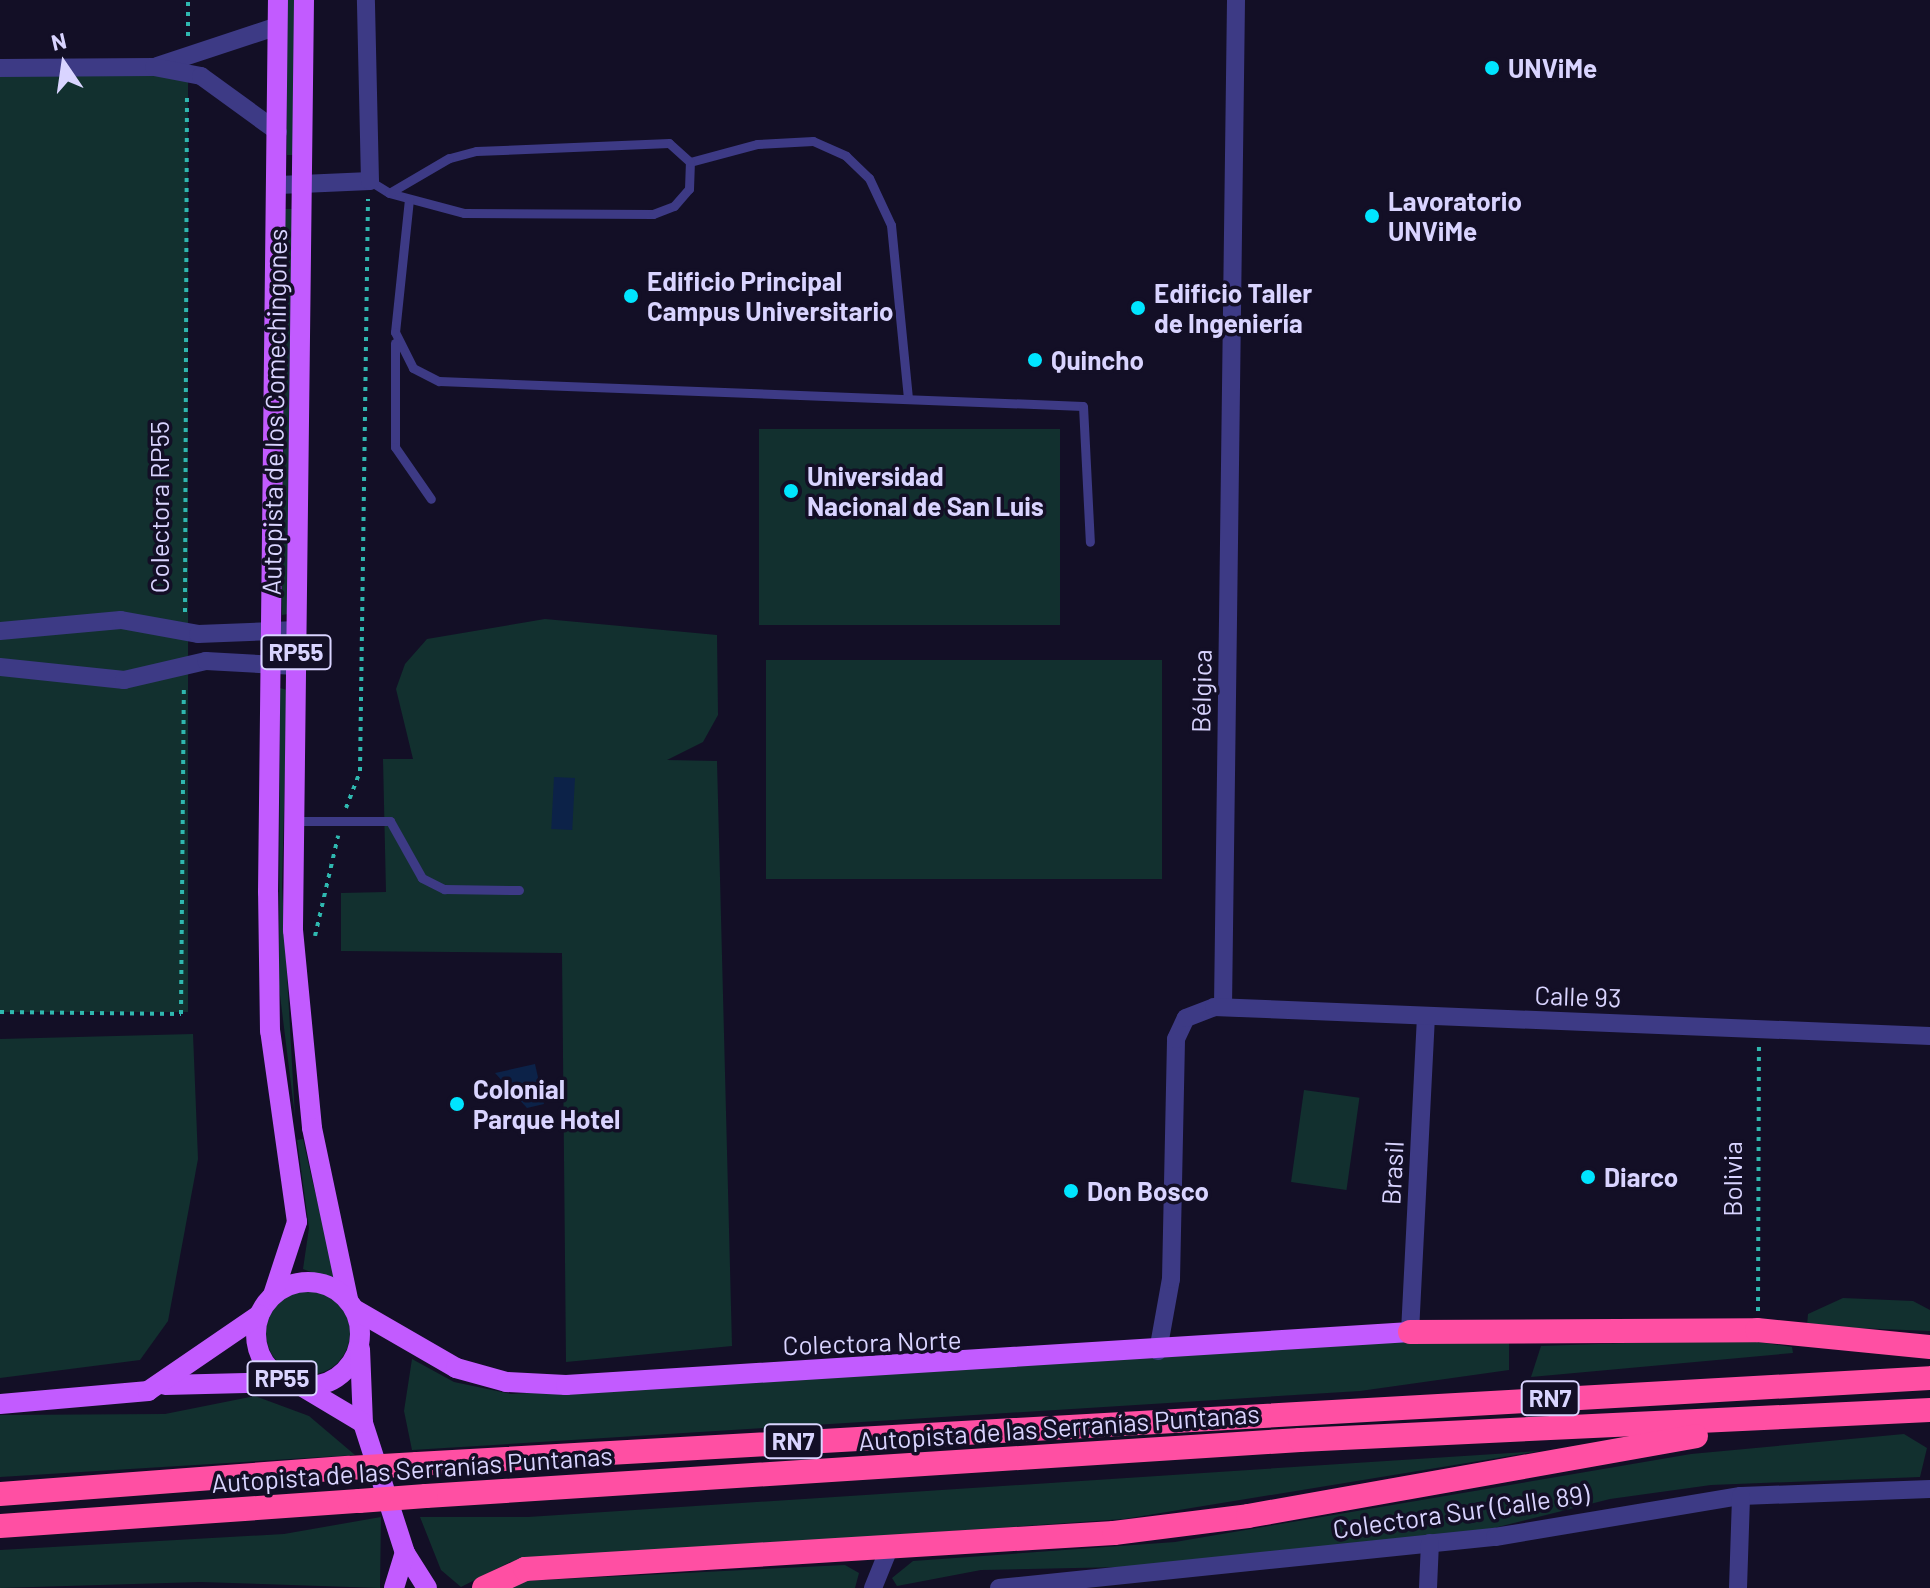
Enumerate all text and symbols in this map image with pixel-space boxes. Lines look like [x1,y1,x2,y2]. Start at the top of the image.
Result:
north arrow [24,24,104,104]
text: N [49,26,69,55]
place label: UNViMe [1508,52,1597,84]
marker: UNViMe [1483,59,1501,77]
place label: Lavoratorio UNViMe [1388,185,1522,246]
marker: Lavoratorio UNViMe [1363,207,1381,225]
street label: Autopista de los Comechingones [255,228,293,596]
place label: Edificio Principal Campus Universitario [647,265,894,326]
place label: Edificio Taller de Ingeniería [1154,277,1312,338]
marker: Edificio Principal Campus Universitario [622,287,640,305]
marker: Edificio Taller de Ingeniería [1129,299,1147,317]
place label: Quincho [1051,344,1144,376]
marker: Quincho [1026,351,1044,369]
street label: Colectora RP55 [143,421,175,593]
place label: Universidad Nacional de San Luis [807,460,1044,522]
marker: Universidad Nacional de San Luis [782,482,800,500]
road number: RP55 [260,632,332,672]
street label: Bélgica [1185,649,1217,733]
street label: Calle 93 [1534,979,1622,1013]
place label: Colonial Parque Hotel [473,1073,620,1134]
marker: Colonial Parque Hotel [448,1095,466,1113]
street label: Brasil [1375,1140,1409,1206]
street label: Bolivia [1716,1141,1748,1217]
place label: Diarco [1604,1161,1678,1193]
marker: Diarco [1579,1168,1597,1186]
place label: Don Bosco [1087,1175,1209,1207]
marker: Don Bosco [1062,1182,1080,1200]
street label: Colectora Norte [782,1323,962,1361]
road number: RP55 [246,1358,318,1398]
road number: RN7 [1520,1378,1580,1418]
street label: Autopista de las Serranías Puntanas [857,1397,1261,1457]
road number: RN7 [763,1421,823,1461]
street label: Autopista de las Serranías Puntanas [210,1439,614,1499]
street label: Colectora Sur (Calle 89) [1331,1478,1591,1544]

